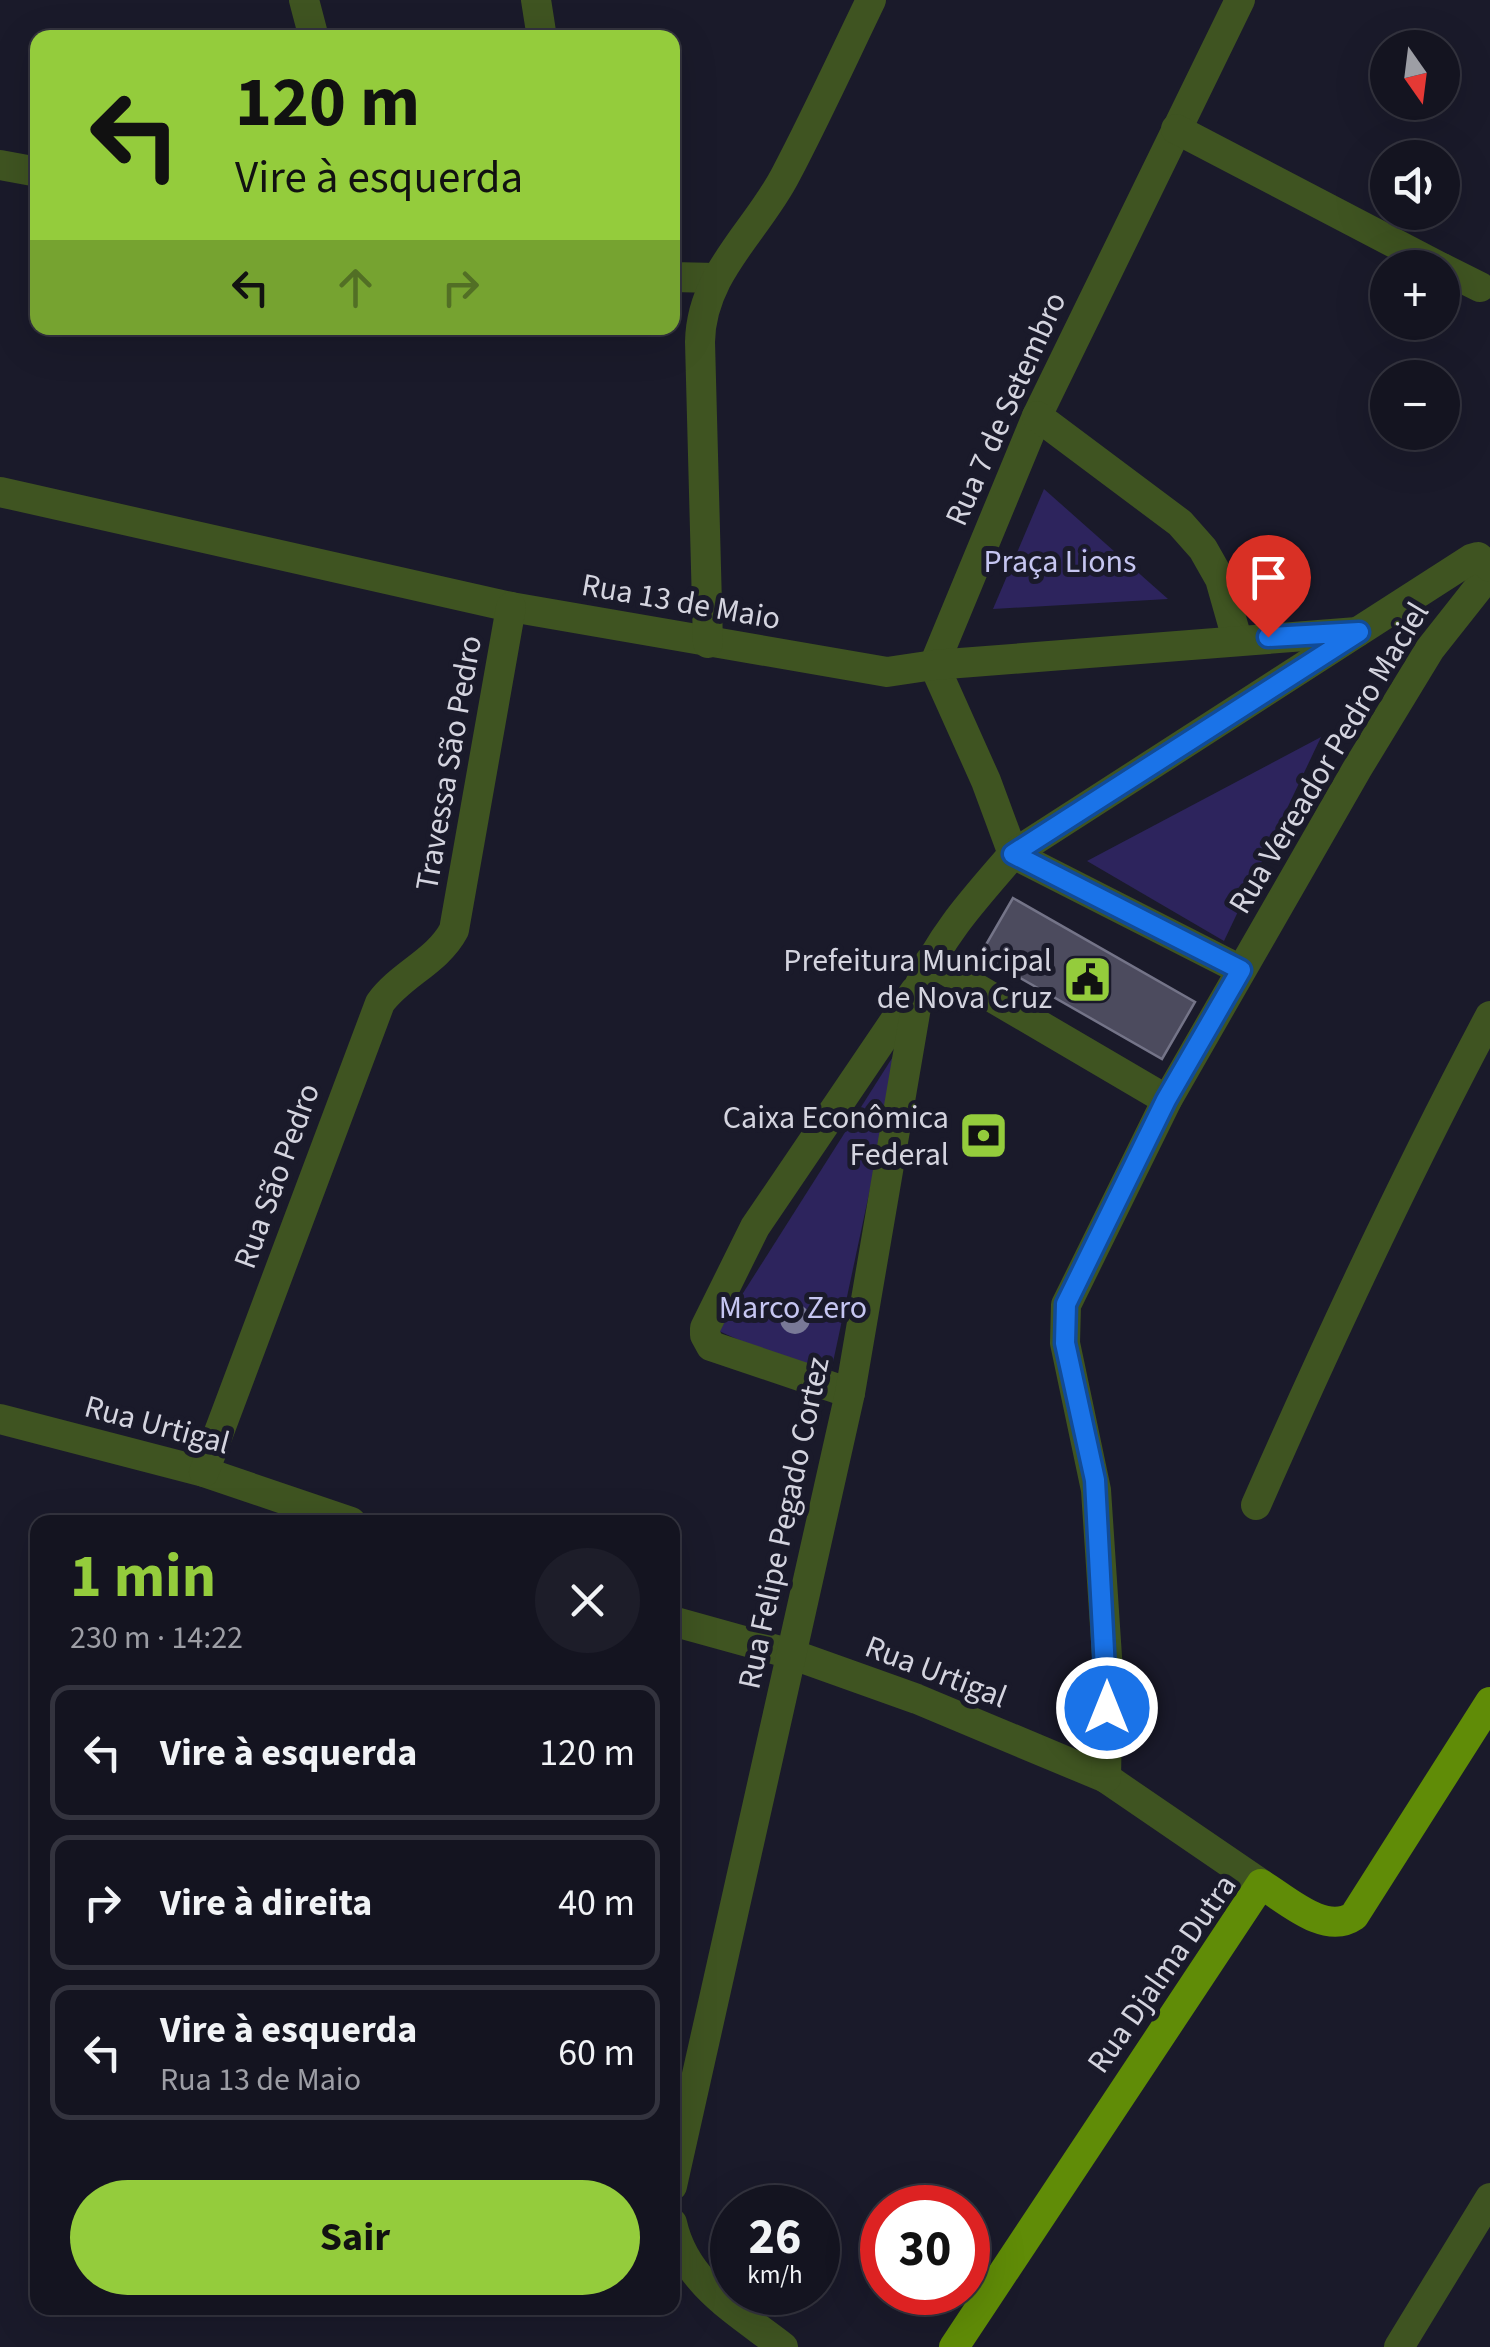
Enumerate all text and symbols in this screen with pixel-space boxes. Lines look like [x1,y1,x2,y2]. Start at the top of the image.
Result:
north arrow [1370,30,1460,120]
map controls [1370,30,1460,450]
text: 120 m [235,53,420,153]
icon: left [70,70,200,200]
button: sound [1370,140,1460,230]
text: Vire à esquerda [235,146,523,210]
button: + [1370,250,1460,340]
icon: left [223,260,278,315]
icon: ahead [328,260,383,315]
icon: right [433,260,488,315]
street label: Rua 7 de Setembro [934,285,1078,533]
button: − [1370,360,1460,450]
pin [1226,535,1311,638]
park label: Praça Lions [983,539,1137,585]
icon: arrive [1241,550,1296,605]
street label: Rua 13 de Maio [578,562,784,642]
street label: Rua Vereador Pedro Maciel [1218,593,1440,923]
street label: Travessa São Pedro [404,632,494,894]
place label: Prefeitura Municipal de Nova Cruz [783,938,1052,1021]
public building icon: Prefeitura Municipal de Nova Cruz [1061,953,1113,1005]
street label: Rua São Pedro [222,1077,332,1275]
place label: Caixa Econômica Federal [723,1095,949,1178]
bank icon: Caixa Econômica Federal [958,1110,1010,1162]
park label: Marco Zero [719,1285,867,1331]
street label: Rua Felipe Pegado Cortez [726,1353,842,1693]
street label: Rua Urtigal [79,1384,235,1466]
text: 1 min [70,1535,216,1620]
button: close [535,1548,640,1653]
text: 230 m · 14:22 [70,1615,243,1661]
street label: Rua Urtigal [858,1624,1014,1720]
position arrow [1055,1656,1159,1760]
icon: left [75,1725,130,1780]
text: Vire à esquerda [160,1726,417,1780]
text: 120 m [539,1726,635,1780]
street label: Rua Djalma Dutra [1076,1865,1248,2083]
icon: right [75,1875,130,1930]
text: Vire à direita [160,1876,372,1930]
text: 40 m [558,1876,635,1930]
text: Vire à esquerda [160,2003,417,2057]
icon: left [75,2025,130,2080]
text: 60 m [558,2026,635,2080]
text: Rua 13 de Maio [160,2057,361,2103]
button: Sair [70,2180,640,2295]
speed limit sign: 30 [860,2185,990,2315]
text: 26 [749,2202,801,2273]
text: km/h [747,2257,803,2293]

